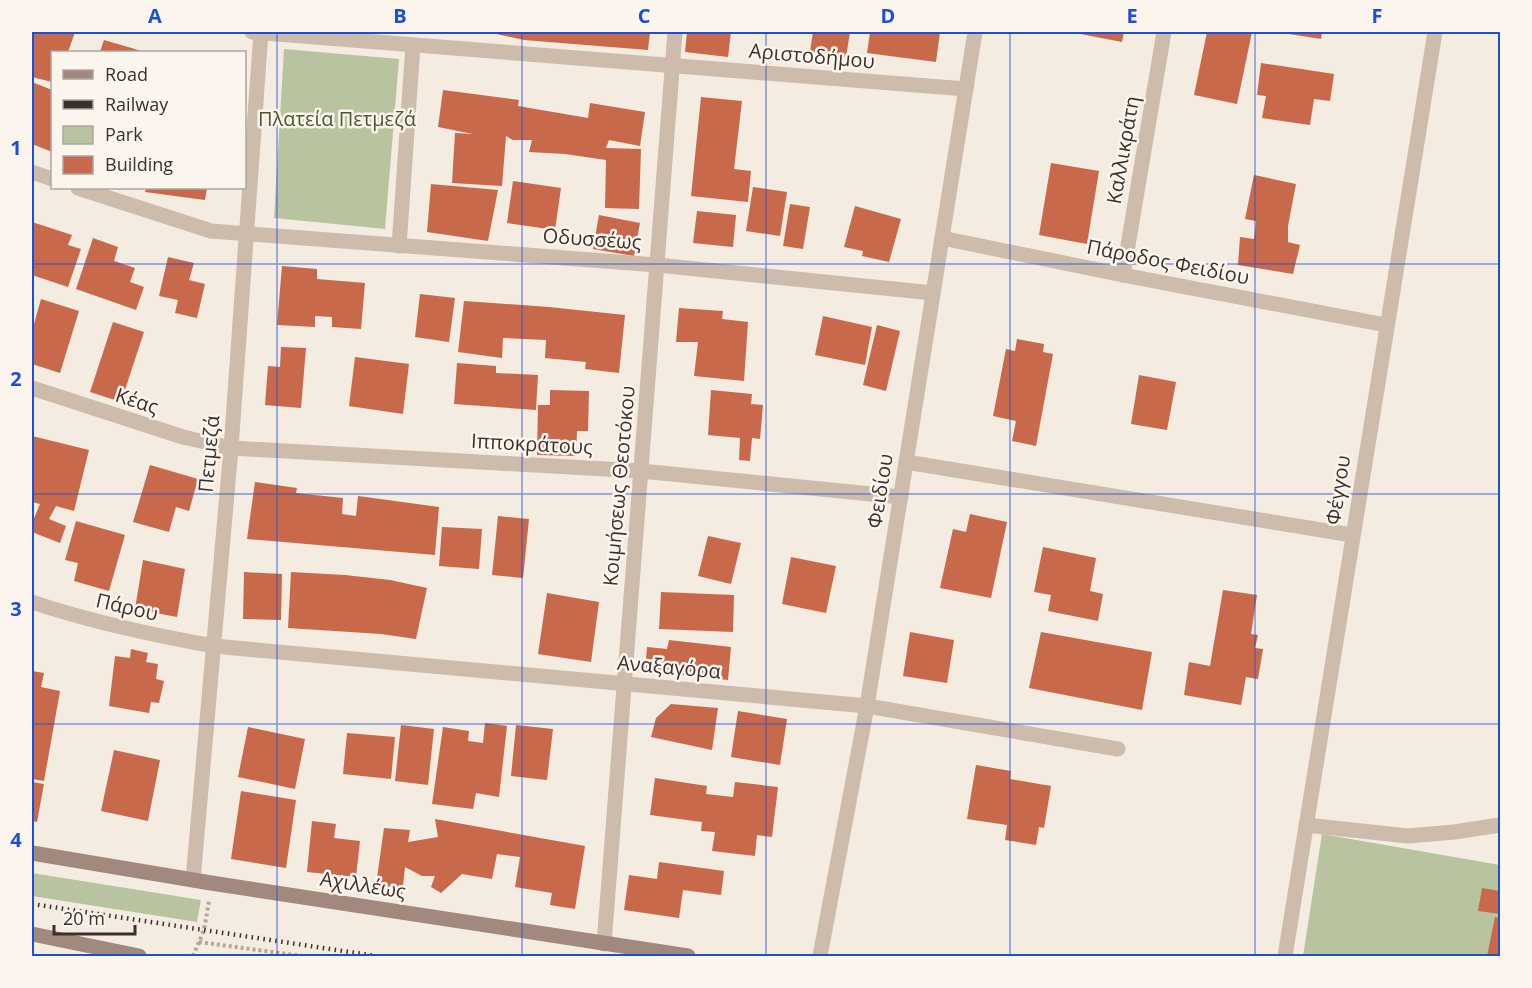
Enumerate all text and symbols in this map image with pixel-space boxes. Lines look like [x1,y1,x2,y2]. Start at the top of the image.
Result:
text: A [148,2,162,29]
text: B [393,2,407,29]
text: C [638,2,651,29]
text: D [881,2,895,29]
text: E [1126,2,1138,29]
text: F [1372,2,1382,29]
street label: Αριστοδήμου [748,37,876,74]
legend [51,51,246,189]
text: Road [105,62,148,86]
text: Railway [105,92,169,116]
street label: Καλλικράτη [1100,94,1145,206]
park label: Πλατεία Πετμεζά [258,105,416,132]
text: Park [105,122,143,146]
text: 1 [10,134,22,161]
text: Building [105,152,173,176]
street label: Οδυσσέως [542,222,643,255]
street label: Πάροδος Φειδίου [1085,233,1252,291]
text: 2 [10,365,22,392]
street label: Κέας [112,381,162,420]
street label: Κοιμήσεως Θεοτόκου [596,385,641,587]
street label: Πετμεζά [192,414,225,494]
street label: Ιπποκράτους [471,427,594,460]
street label: Φειδίου [860,452,899,530]
street label: Φέγγου [1319,453,1356,527]
street label: Πάρου [93,586,161,627]
text: 3 [10,595,22,622]
street label: Αναξαγόρα [616,649,722,684]
text: 4 [10,826,22,853]
street label: Αχιλλέως [318,864,408,905]
scale bar [54,898,135,936]
text: 20 m [63,906,105,930]

